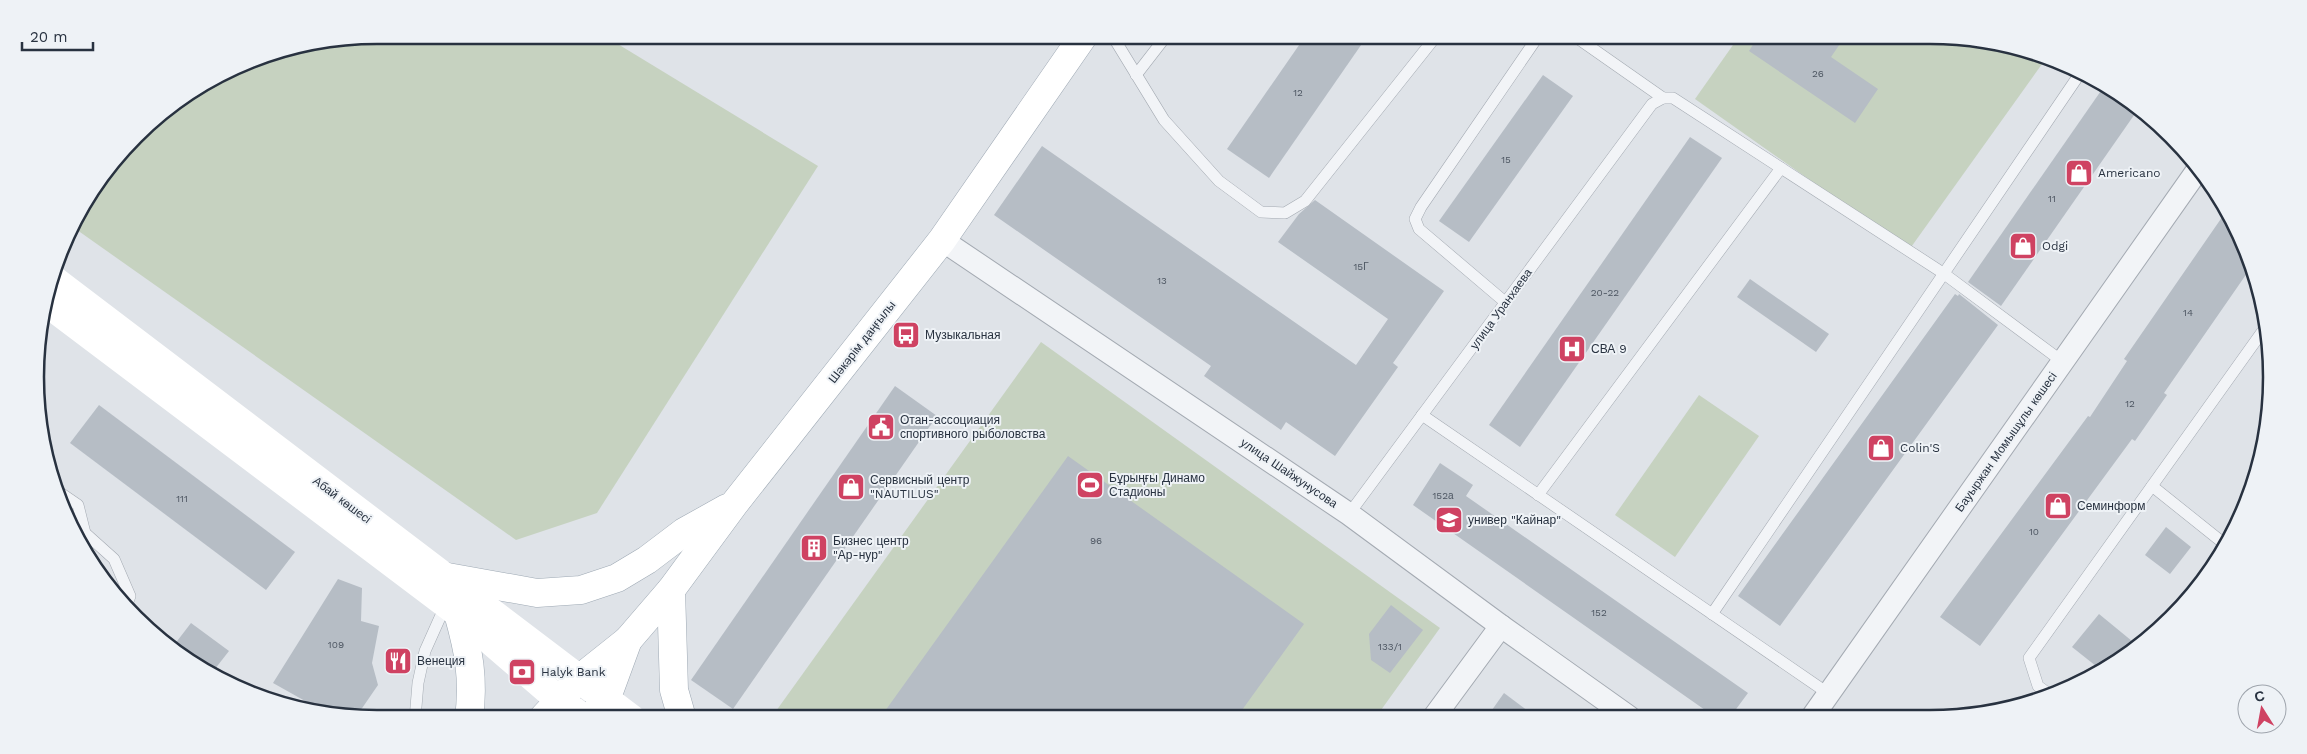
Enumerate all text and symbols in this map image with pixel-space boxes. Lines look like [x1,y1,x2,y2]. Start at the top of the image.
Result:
scale bar [22,20,94,52]
text: 20 m [30,28,68,46]
house number: 26 [1812,68,1824,79]
house number: 12 [1293,87,1303,98]
house number: 15 [1501,154,1511,165]
shop icon: Americano [2064,158,2094,188]
place label: Americano [2098,166,2161,180]
house number: 11 [2048,193,2056,204]
shop icon: Odgi [2008,231,2038,261]
place label: Odgi [2042,239,2068,253]
house number: 15Г [1353,261,1369,272]
street label: улица Уранхаева [1467,266,1535,352]
house number: 13 [1157,275,1167,286]
house number: 20-22 [1591,287,1619,298]
street label: Шәкәрім даңғылы [826,298,898,386]
house number: 14 [2183,307,2193,318]
bus stop icon: Музыкальная [891,320,921,350]
place label: Музыкальная [925,328,1001,342]
hospital icon: СВА 9 [1557,334,1587,364]
place label: СВА 9 [1591,342,1627,356]
street label: Бауыржан Момышұлы көшесі [1952,370,2060,514]
house number: 12 [2125,398,2135,409]
public building icon: Отан-ассоциация спортивного рыболовства [866,412,896,442]
place label: Отан-ассоциация спортивного рыболовства [900,413,1046,441]
shop icon: Colin'S [1866,433,1896,463]
street label: улица Шайжунусова [1238,435,1340,511]
place label: Colin'S [1900,441,1940,455]
sports icon: Бұрыңғы Динамо Стадионы [1075,470,1105,500]
place label: Бұрыңғы Динамо Стадионы [1109,471,1205,499]
shop icon: Сервисный центр "NAUTILUS" [836,472,866,502]
place label: Сервисный центр "NAUTILUS" [870,473,970,501]
street label: Абай көшесі [310,474,374,526]
house number: 152а [1432,490,1454,501]
shop icon: Семинформ [2043,491,2073,521]
house number: 111 [176,493,188,504]
place label: Семинформ [2077,499,2145,513]
school or university icon: универ "Кайнар" [1434,505,1464,535]
place label: универ "Кайнар" [1468,513,1561,527]
house number: 10 [2029,526,2039,537]
building icon: Бизнес центр "Ар-нур" [799,533,829,563]
place label: Бизнес центр "Ар-нур" [833,534,909,562]
house number: 96 [1090,535,1102,546]
house number: 152 [1591,607,1607,618]
house number: 109 [328,639,344,650]
house number: 133/1 [1378,641,1402,652]
restaurant icon: Венеция [383,646,413,676]
place label: Венеция [417,654,465,668]
bank icon: Halyk Bank [507,657,537,687]
place label: Halyk Bank [541,665,606,679]
north arrow [2237,684,2287,734]
text: С [2253,687,2266,705]

